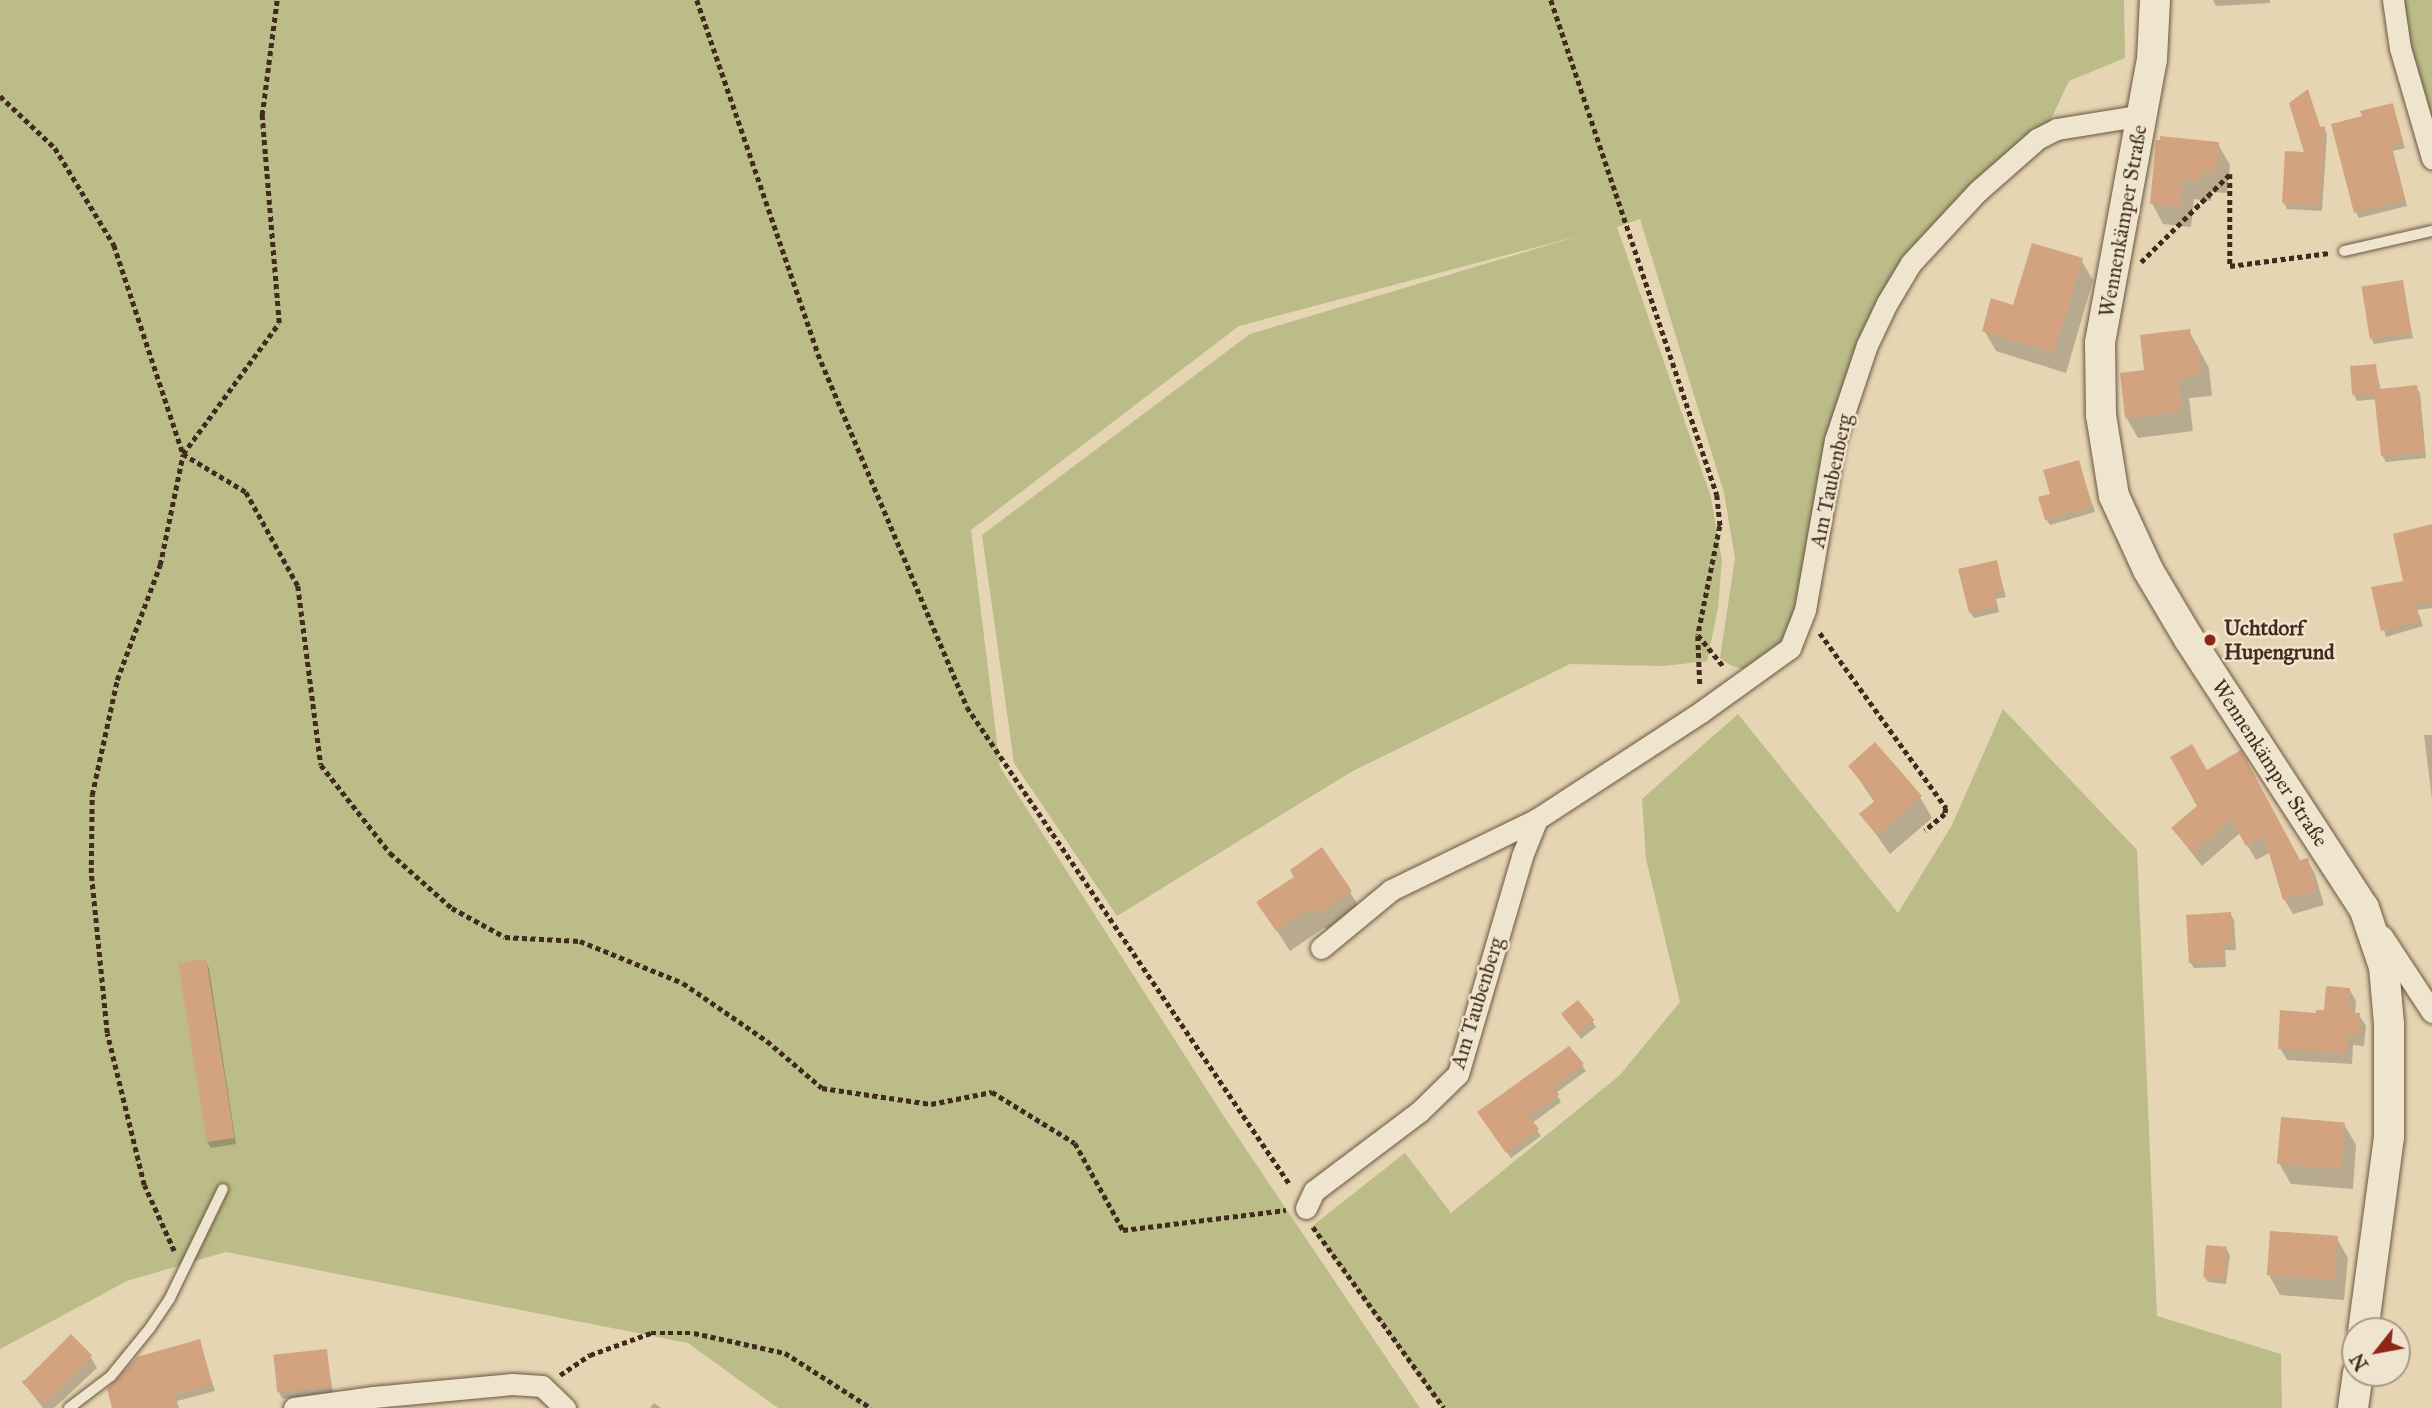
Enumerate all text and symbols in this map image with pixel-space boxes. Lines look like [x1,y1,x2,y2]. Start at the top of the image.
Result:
street label: Wennenkämper Straße [2094,123,2152,319]
street label: Am Taubenberg [1805,412,1857,550]
place label: Uchtdorf Hupengrund [2224,615,2335,665]
marker: Uchtdorf Hupengrund [2202,632,2218,648]
street label: Wennenkämper Straße [2206,675,2334,851]
street label: Am Taubenberg [1445,934,1509,1072]
north arrow [2341,1317,2411,1387]
text: N [2345,1349,2373,1375]

